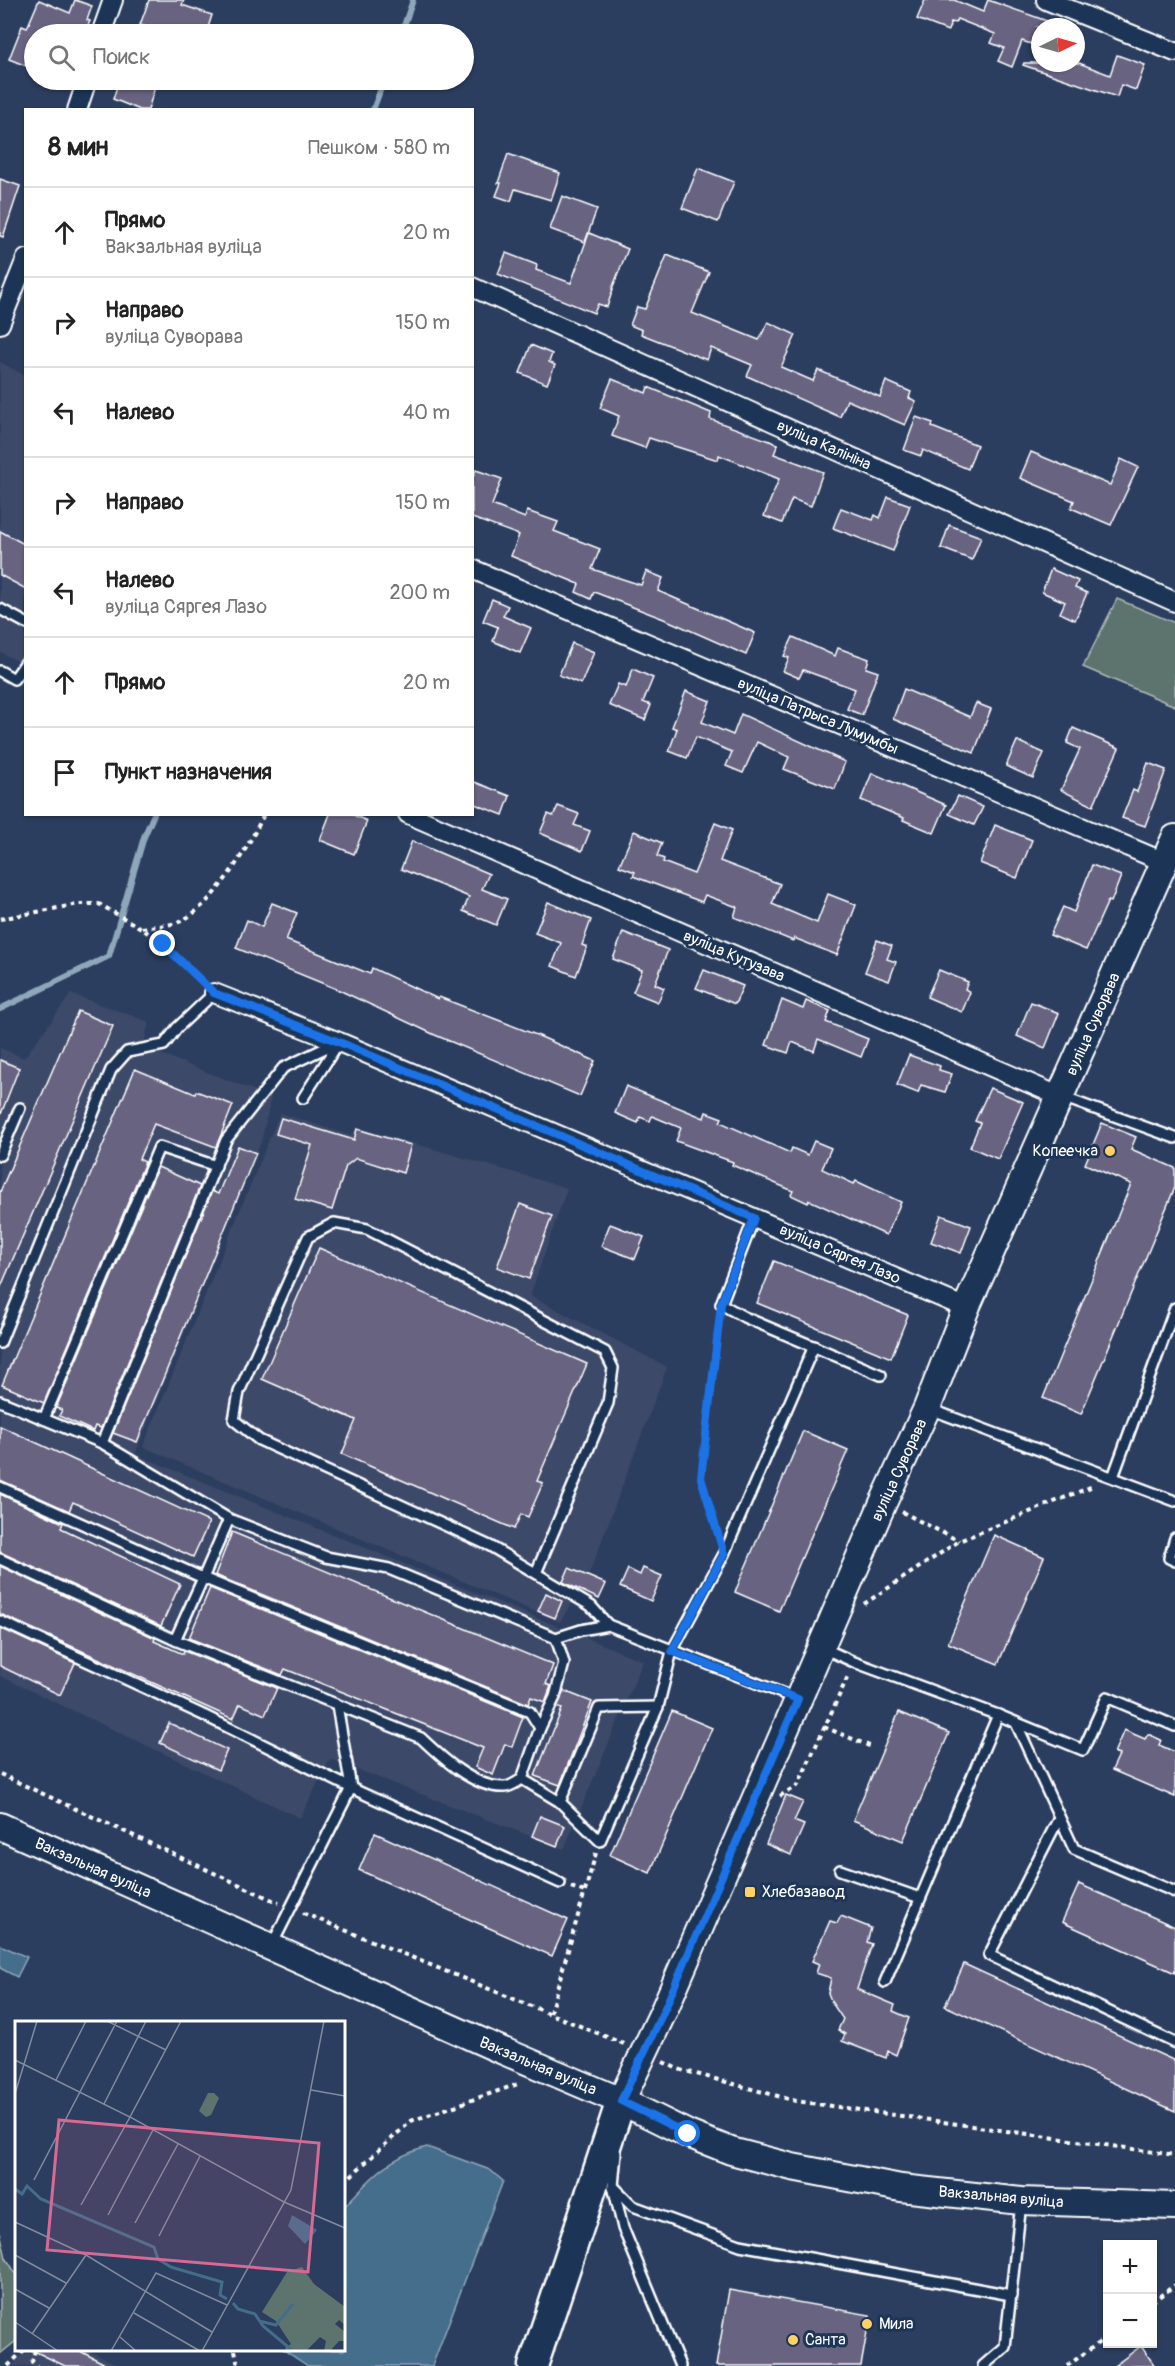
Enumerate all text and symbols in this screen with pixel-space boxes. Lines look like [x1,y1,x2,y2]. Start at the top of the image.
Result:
north arrow [1031,18,1085,72]
search box [24,24,474,90]
icon: search [45,41,78,74]
text: Поиск [93,43,150,71]
text: 8 мин [48,131,108,163]
text: Пешком · 580 m [308,135,450,160]
text: Прямо [105,206,165,234]
icon: ahead [48,216,81,249]
text: 20 m [403,220,450,245]
text: Вакзальная вуліца [105,234,262,259]
text: Направо [105,296,184,324]
icon: right [48,306,81,339]
text: 150 m [396,310,450,335]
text: вуліца Суворава [105,324,243,349]
icon: left [48,396,81,429]
text: Налево [105,398,174,426]
text: 40 m [403,400,450,425]
street label: вуліца Калініна [774,415,874,475]
icon: right [48,486,81,519]
text: Направо [105,488,184,516]
text: 150 m [396,490,450,515]
text: Налево [105,566,174,594]
icon: left [48,576,81,609]
text: 200 m [389,580,450,605]
text: вуліца Сяргея Лазо [105,594,267,619]
icon: ahead [48,666,81,699]
text: Прямо [105,668,165,696]
text: 20 m [403,670,450,695]
street label: вуліца Патрыса Лумумбы [735,673,901,759]
icon: arrive [48,756,81,789]
text: Пункт назначения [105,758,272,786]
street label: вуліца Кутузава [680,926,788,986]
route end [149,930,175,956]
street label: вуліца Суворава [1061,970,1125,1078]
place label: Копеечка [1033,1141,1098,1161]
marker: Копеечка [1103,1144,1117,1158]
street label: вуліца Сяргея Лазо [776,1219,904,1289]
street label: вуліца Суворава [867,1416,931,1524]
street label: Вакзальная вуліца [32,1833,154,1903]
place label: Хлебазавод [762,1882,845,1902]
marker: Хлебазавод [743,1885,757,1899]
inset map [15,2021,345,2351]
street label: Вакзальная вуліца [476,2032,600,2100]
route start [674,2120,700,2146]
street label: Вакзальная вуліца [938,2182,1064,2212]
map controls [1103,2240,1157,2348]
button: + [1103,2240,1157,2294]
button: − [1103,2294,1157,2348]
place label: Мила [879,2314,914,2334]
marker: Мила [860,2317,874,2331]
place label: Санта [805,2330,846,2350]
marker: Санта [786,2333,800,2347]

